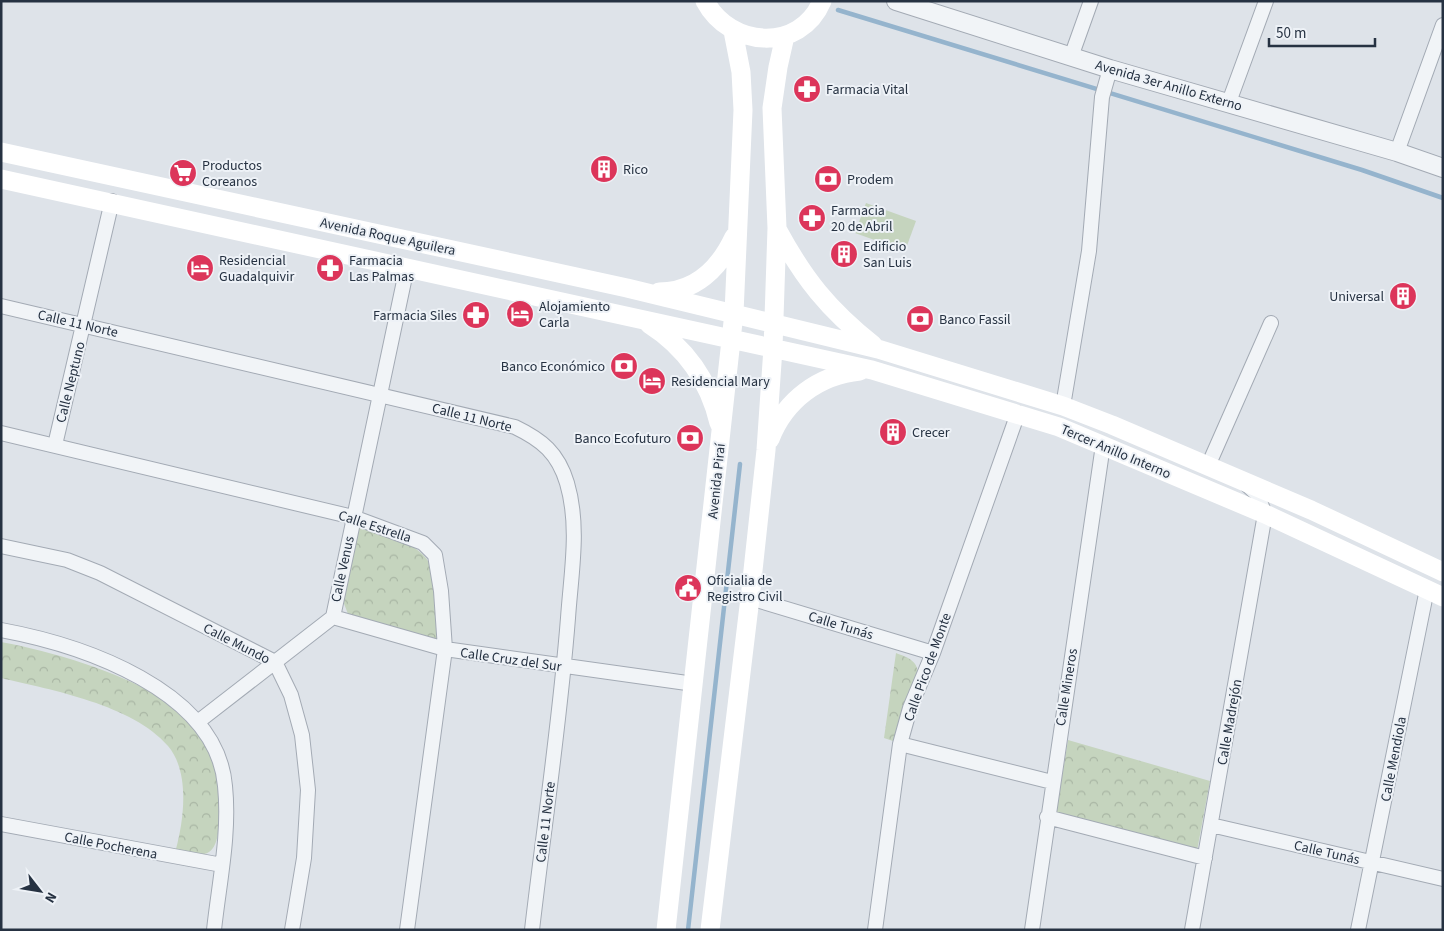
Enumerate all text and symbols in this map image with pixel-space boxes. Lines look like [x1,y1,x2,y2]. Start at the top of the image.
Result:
scale bar [1269,15,1375,47]
text: 50 m [1276,23,1306,44]
street label: Avenida 3er Anillo Externo [1093,55,1244,117]
pharmacy icon: Farmacia Vital [792,74,822,104]
place label: Farmacia Vital [826,80,909,100]
building icon: Rico [589,154,619,184]
place label: Productos Coreanos [202,156,262,192]
supermarket icon: Productos Coreanos [168,158,198,188]
place label: Rico [623,160,648,180]
bank icon: Prodem [813,164,843,194]
place label: Prodem [847,170,894,190]
place label: Farmacia 20 de Abril [831,201,893,237]
pharmacy icon: Farmacia 20 de Abril [797,203,827,233]
street label: Avenida Roque Aguilera [318,213,457,261]
place label: Edificio San Luis [863,237,912,273]
building icon: Edificio San Luis [829,239,859,269]
place label: Residencial Guadalquivir [219,251,295,287]
place label: Farmacia Las Palmas [349,251,414,287]
hotel icon: Residencial Guadalquivir [185,253,215,283]
pharmacy icon: Farmacia Las Palmas [315,253,345,283]
building icon: Universal [1388,281,1418,311]
place label: Universal [1329,287,1384,307]
place label: Alojamiento Carla [539,297,610,333]
hotel icon: Alojamiento Carla [505,299,535,329]
pharmacy icon: Farmacia Siles [461,300,491,330]
bank icon: Banco Fassil [905,304,935,334]
street label: Calle 11 Norte [36,305,120,343]
place label: Farmacia Siles [373,306,457,326]
place label: Banco Fassil [939,310,1011,330]
street label: Calle Neptuno [51,340,91,425]
bank icon: Banco Económico [609,351,639,381]
place label: Banco Económico [501,357,605,377]
hotel icon: Residencial Mary [637,366,667,396]
place label: Residencial Mary [671,372,770,392]
street label: Calle 11 Norte [430,398,514,438]
building icon: Crecer [878,417,908,447]
street label: Tercer Anillo Interno [1057,420,1174,484]
bank icon: Banco Ecofuturo [675,423,705,453]
place label: Crecer [912,423,950,443]
place label: Banco Ecofuturo [574,429,671,449]
street label: Avenida Piraí [703,442,731,520]
street label: Calle Estrella [336,506,414,548]
street label: Calle Venus [326,534,360,604]
place label: Oficialia de Registro Civil [707,571,783,607]
public building icon: Oficialia de Registro Civil [673,573,703,603]
street label: Calle Tunás [806,607,876,645]
street label: Calle Pico de Monte [899,610,957,724]
street label: Calle Mundo [200,618,273,669]
street label: Calle Cruz del Sur [459,643,563,677]
street label: Calle Mineros [1051,647,1083,727]
street label: Calle Madrejón [1213,677,1247,767]
street label: Calle Mendiola [1376,715,1412,803]
street label: Calle 11 Norte [531,780,561,864]
street label: Calle Pocherena [63,827,159,865]
street label: Calle Tunás [1292,836,1362,870]
north arrow [15,866,65,916]
text: N [39,888,61,906]

